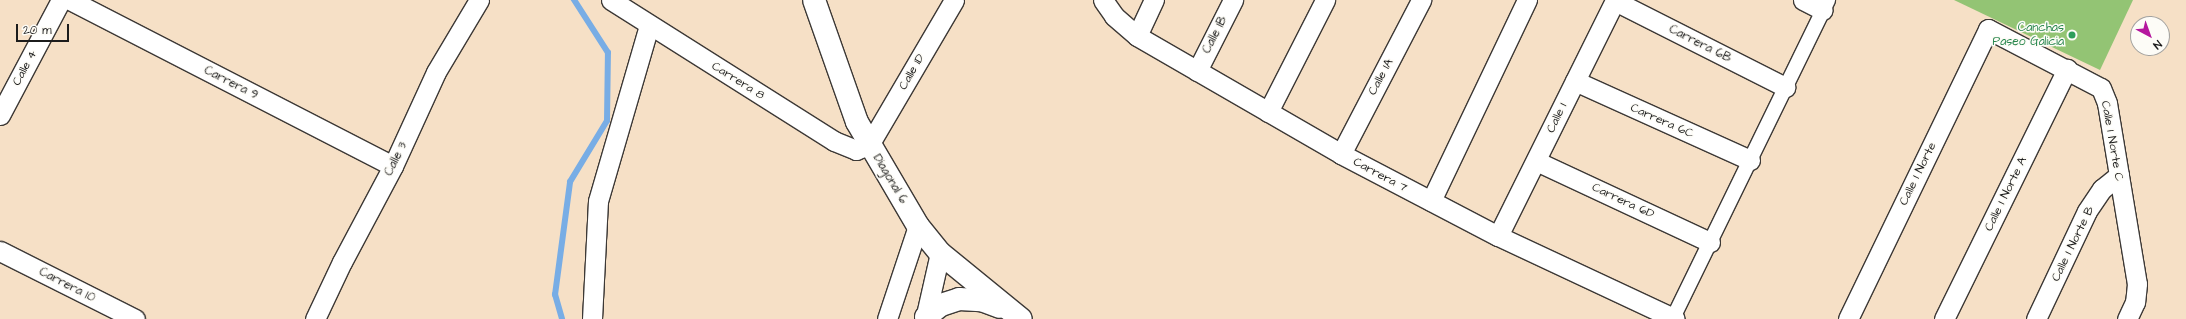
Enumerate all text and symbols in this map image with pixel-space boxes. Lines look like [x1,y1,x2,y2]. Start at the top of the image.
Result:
street label: Calle 1B [1200,14,1230,56]
scale bar [18,16,71,42]
north arrow [2130,16,2170,56]
place label: Canchas Paseo Galicia [1993,21,2064,49]
text: 20 m [23,22,52,39]
street label: Carrera 6B [1666,22,1734,66]
marker: Canchas Paseo Galicia [2067,30,2077,40]
text: N [2150,37,2165,53]
street label: Calle 4 [10,48,40,88]
street label: Calle 1D [896,52,928,92]
street label: Calle 1A [1366,56,1396,98]
street label: Carrera 8 [709,59,767,103]
street label: Carrera 9 [202,63,260,103]
street label: Calle 1 Norte C [2098,100,2126,182]
street label: Calle 1 [1544,101,1570,135]
street label: Carrera 6C [1628,101,1696,141]
street label: Calle 3 [382,140,410,178]
street label: Calle 1 Norte [1897,140,1939,208]
street label: Diagonal 6 [870,152,910,206]
street label: Carrera 7 [1350,155,1410,195]
street label: Calle 1 Norte A [1982,155,2030,233]
street label: Carrera 6D [1590,180,1656,222]
street label: Calle 1 Norte B [2049,204,2097,284]
street label: Carrera 10 [37,265,97,305]

